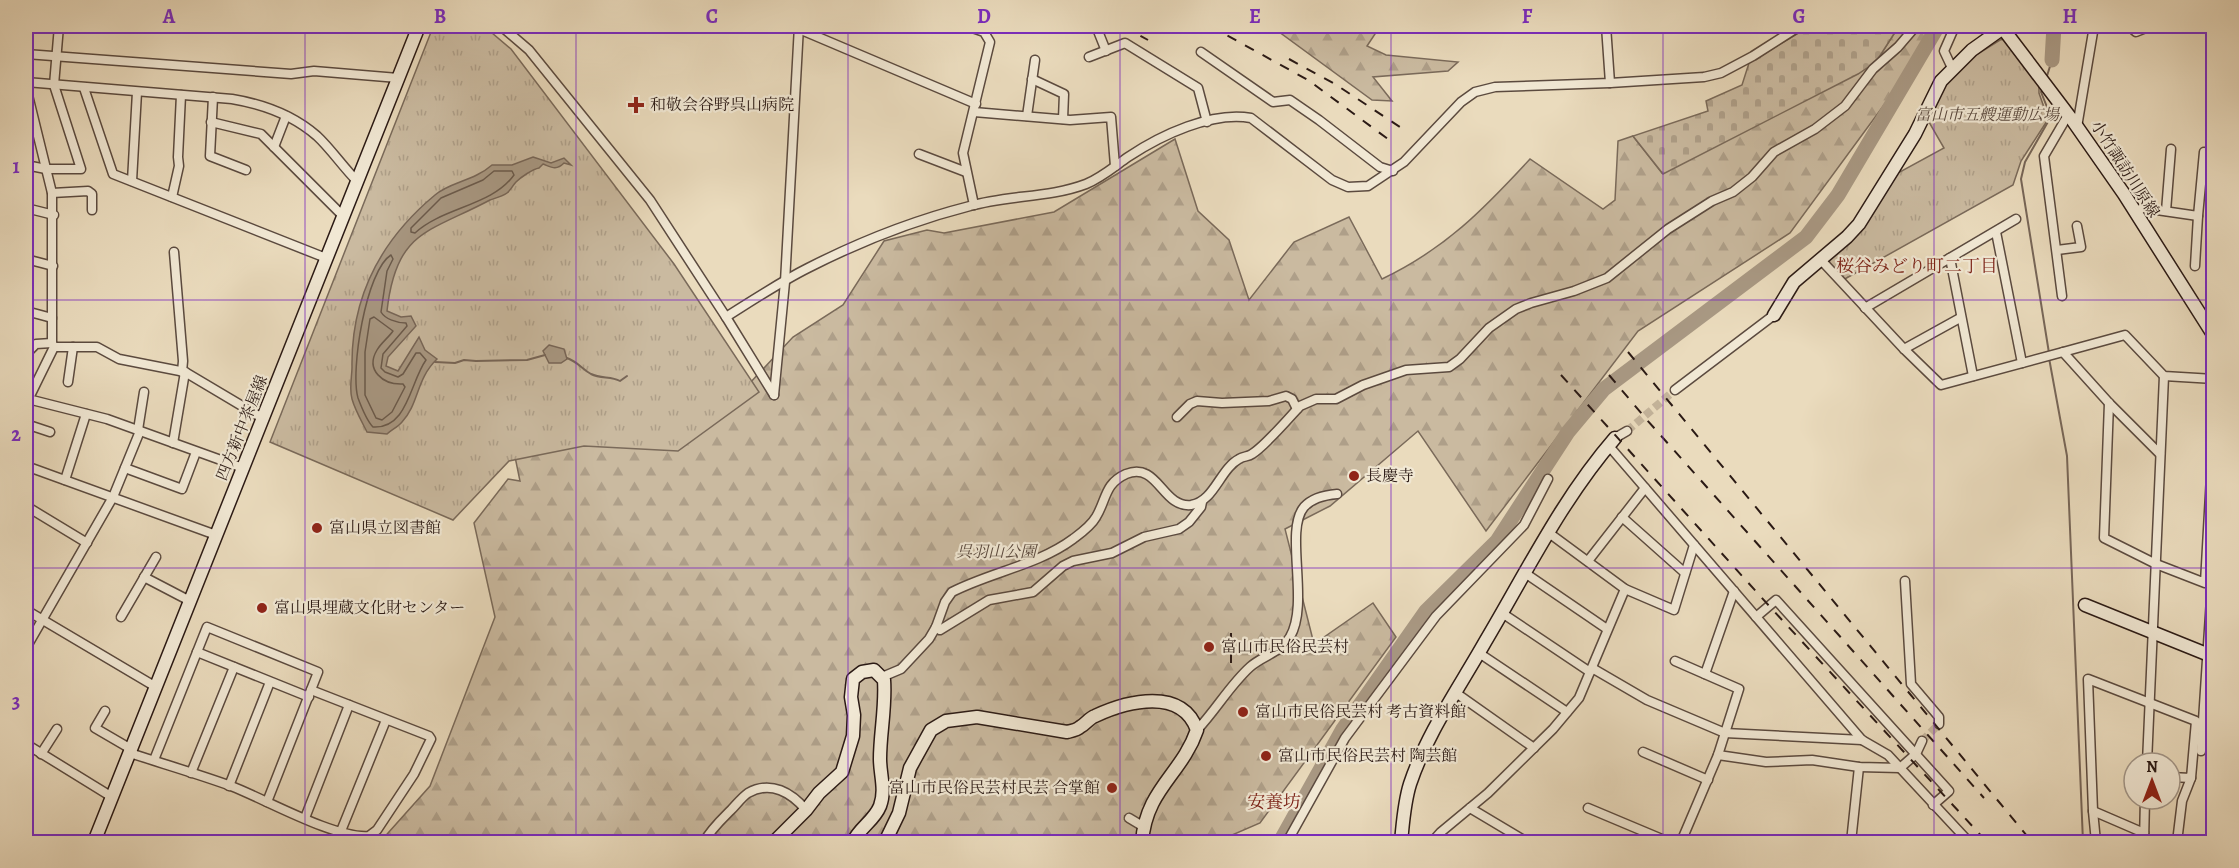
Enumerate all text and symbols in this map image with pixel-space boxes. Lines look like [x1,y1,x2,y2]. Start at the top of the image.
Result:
text: A [162,3,176,30]
text: B [434,3,446,30]
text: C [706,3,718,30]
text: D [977,3,991,30]
text: E [1249,3,1261,30]
text: F [1522,3,1533,30]
text: G [1792,3,1806,30]
text: H [2063,3,2078,30]
place label: 和敬会谷野呉山病院 [650,94,794,116]
marker: 和敬会谷野呉山病院 [627,96,645,114]
park label: 富山市五艘運動広場 [1915,104,2061,126]
street label: 小竹諏訪川原線 [2085,116,2165,222]
text: 1 [12,153,20,180]
district label: 桜谷みどり町二丁目 [1836,254,1998,278]
street label: 四方新中茶屋線 [211,372,273,484]
text: 2 [11,421,21,448]
place label: 長慶寺 [1366,465,1414,487]
marker: 長慶寺 [1347,469,1361,483]
place label: 富山県立図書館 [329,517,441,539]
marker: 富山県立図書館 [310,521,324,535]
park label: 呉羽山公園 [956,541,1039,563]
place label: 富山県埋蔵文化財センター [274,597,465,619]
marker: 富山県埋蔵文化財センター [255,601,269,615]
place label: 富山市民俗民芸村 [1221,636,1349,658]
marker: 富山市民俗民芸村 [1202,640,1216,654]
text: 3 [12,688,20,715]
place label: 富山市民俗民芸村 考古資料館 [1255,701,1466,723]
marker: 富山市民俗民芸村 考古資料館 [1236,705,1250,719]
place label: 富山市民俗民芸村 陶芸館 [1278,745,1457,767]
marker: 富山市民俗民芸村 陶芸館 [1259,749,1273,763]
north arrow [2122,751,2182,811]
text: N [2146,756,2158,778]
place label: 富山市民俗民芸村民芸 合掌館 [889,777,1100,799]
marker: 富山市民俗民芸村民芸 合掌館 [1105,781,1119,795]
district label: 安養坊 [1247,790,1301,814]

